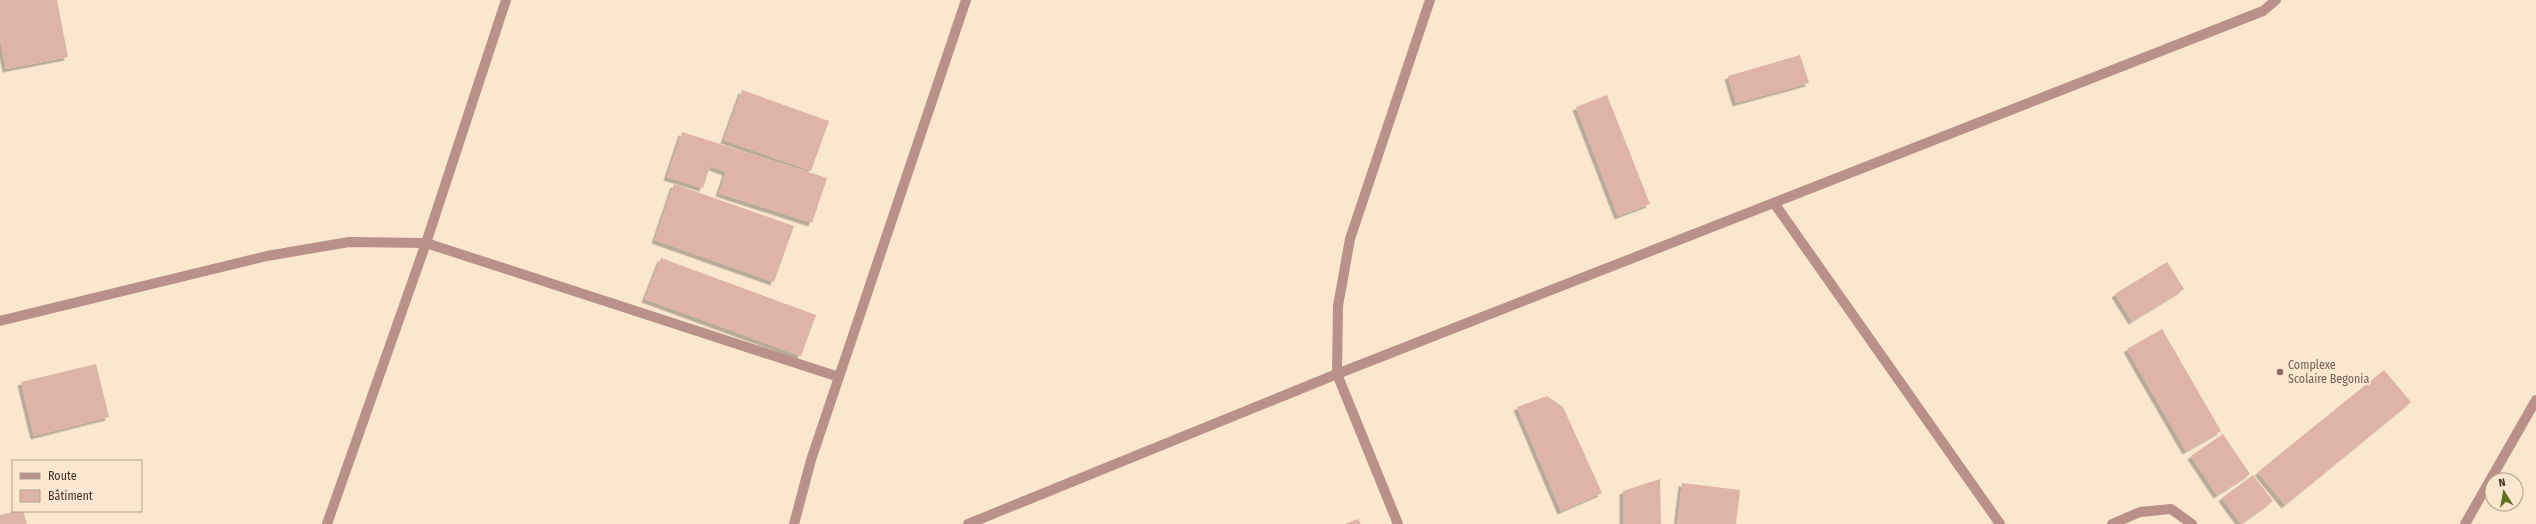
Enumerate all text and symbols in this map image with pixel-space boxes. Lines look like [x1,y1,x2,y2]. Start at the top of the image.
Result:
place label: Complexe Scolaire Begonia [2288,358,2369,386]
marker: Complexe Scolaire Begonia [2275,367,2285,377]
legend [12,460,142,512]
text: Route [48,469,77,483]
north arrow [2484,472,2524,512]
text: N [2498,476,2507,490]
text: Bâtiment [48,489,93,503]

